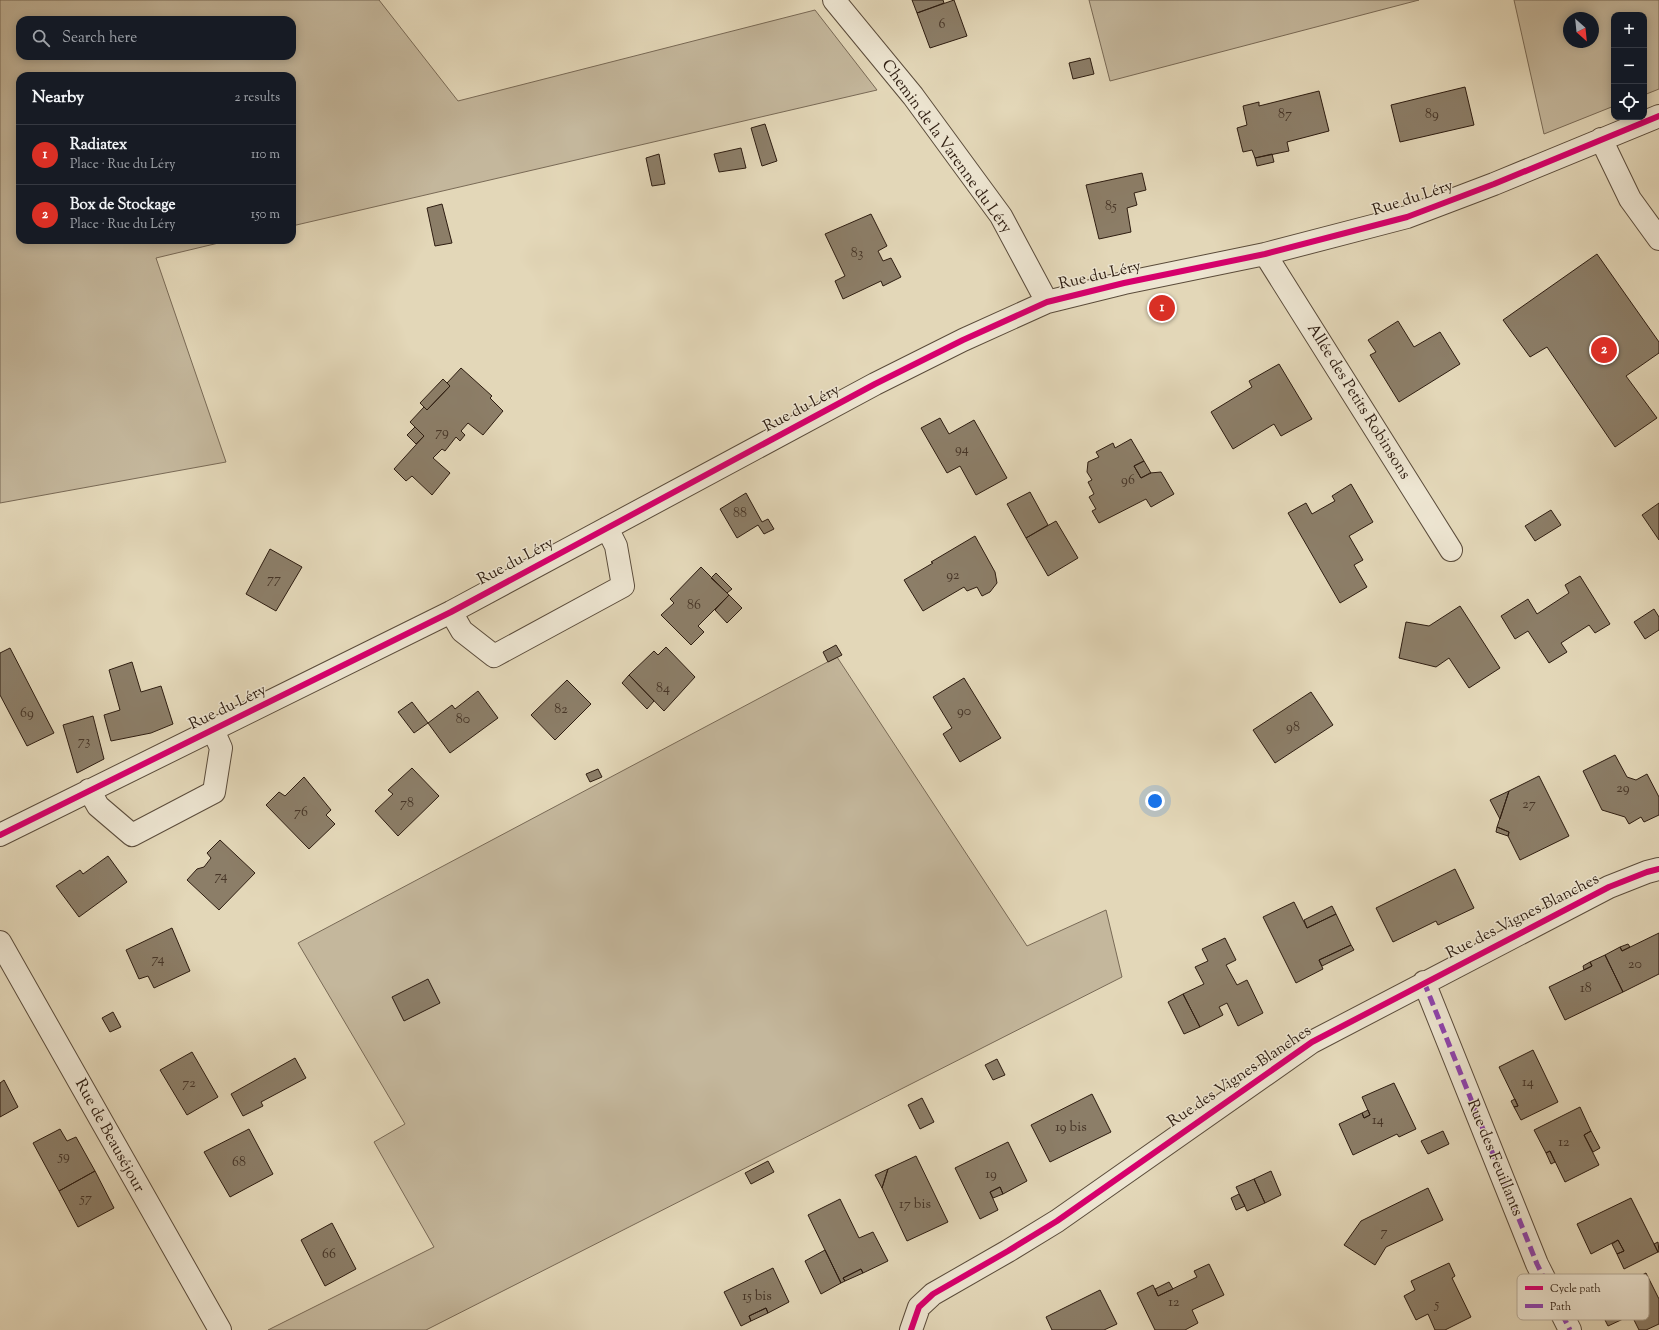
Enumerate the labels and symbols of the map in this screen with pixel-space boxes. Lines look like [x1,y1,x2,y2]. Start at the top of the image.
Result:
north arrow [1563,12,1599,48]
house number: 6 [939,15,946,35]
street label: Chemin de la Varenne du Léry [875,55,1017,239]
house number: 87 [1278,105,1292,125]
house number: 89 [1425,105,1439,125]
street label: Rue du Léry [1370,175,1456,223]
house number: 85 [1105,197,1117,217]
house number: 83 [851,244,864,264]
street label: Rue du Léry [1057,255,1143,297]
pin: 1 [1149,293,1175,323]
street label: Allée des Petits Robinsons [1301,320,1415,484]
pin: 2 [1591,335,1617,365]
street label: Rue du Léry [760,379,844,439]
house number: 79 [435,423,449,443]
house number: 94 [955,440,969,460]
house number: 96 [1121,471,1135,491]
house number: 88 [733,504,747,524]
street label: Rue du Léry [474,532,558,592]
house number: 92 [946,566,960,586]
house number: 77 [267,570,281,590]
house number: 86 [687,596,701,616]
street label: Rue du Léry [185,679,271,737]
house number: 84 [656,679,670,699]
house number: 82 [554,700,568,720]
house number: 90 [957,702,971,722]
house number: 69 [20,704,34,724]
house number: 80 [456,710,470,730]
house number: 98 [1286,718,1300,738]
house number: 73 [78,732,91,752]
house number: 29 [1616,779,1630,799]
your location [1145,791,1165,811]
house number: 78 [400,794,414,814]
house number: 27 [1522,795,1536,815]
house number: 76 [294,803,308,823]
house number: 74 [214,867,228,887]
street label: Rue des Vignes Blanches [1442,868,1604,966]
house number: 74 [151,950,165,970]
house number: 20 [1628,955,1642,975]
house number: 18 [1580,979,1592,999]
street label: Rue des Vignes Blanches [1163,1020,1317,1134]
house number: 14 [1522,1073,1534,1093]
house number: 72 [182,1074,196,1094]
street label: Rue de Beauséjour [68,1075,150,1197]
street label: Rue des Feuillants [1460,1096,1528,1220]
house number: 14 [1372,1111,1384,1131]
house number: 19 bis [1055,1118,1087,1138]
house number: 12 [1558,1133,1570,1153]
house number: 59 [57,1147,70,1167]
house number: 68 [232,1153,246,1173]
house number: 19 [985,1165,997,1185]
house number: 57 [79,1189,92,1209]
house number: 17 bis [899,1195,931,1215]
house number: 7 [1380,1223,1388,1243]
house number: 66 [322,1245,336,1265]
legend [1517,1274,1649,1320]
text: Cycle path [1550,1281,1601,1297]
house number: 15 bis [742,1287,772,1307]
house number: 12 [1168,1293,1180,1313]
house number: 5 [1434,1295,1440,1315]
text: Path [1550,1299,1572,1315]

